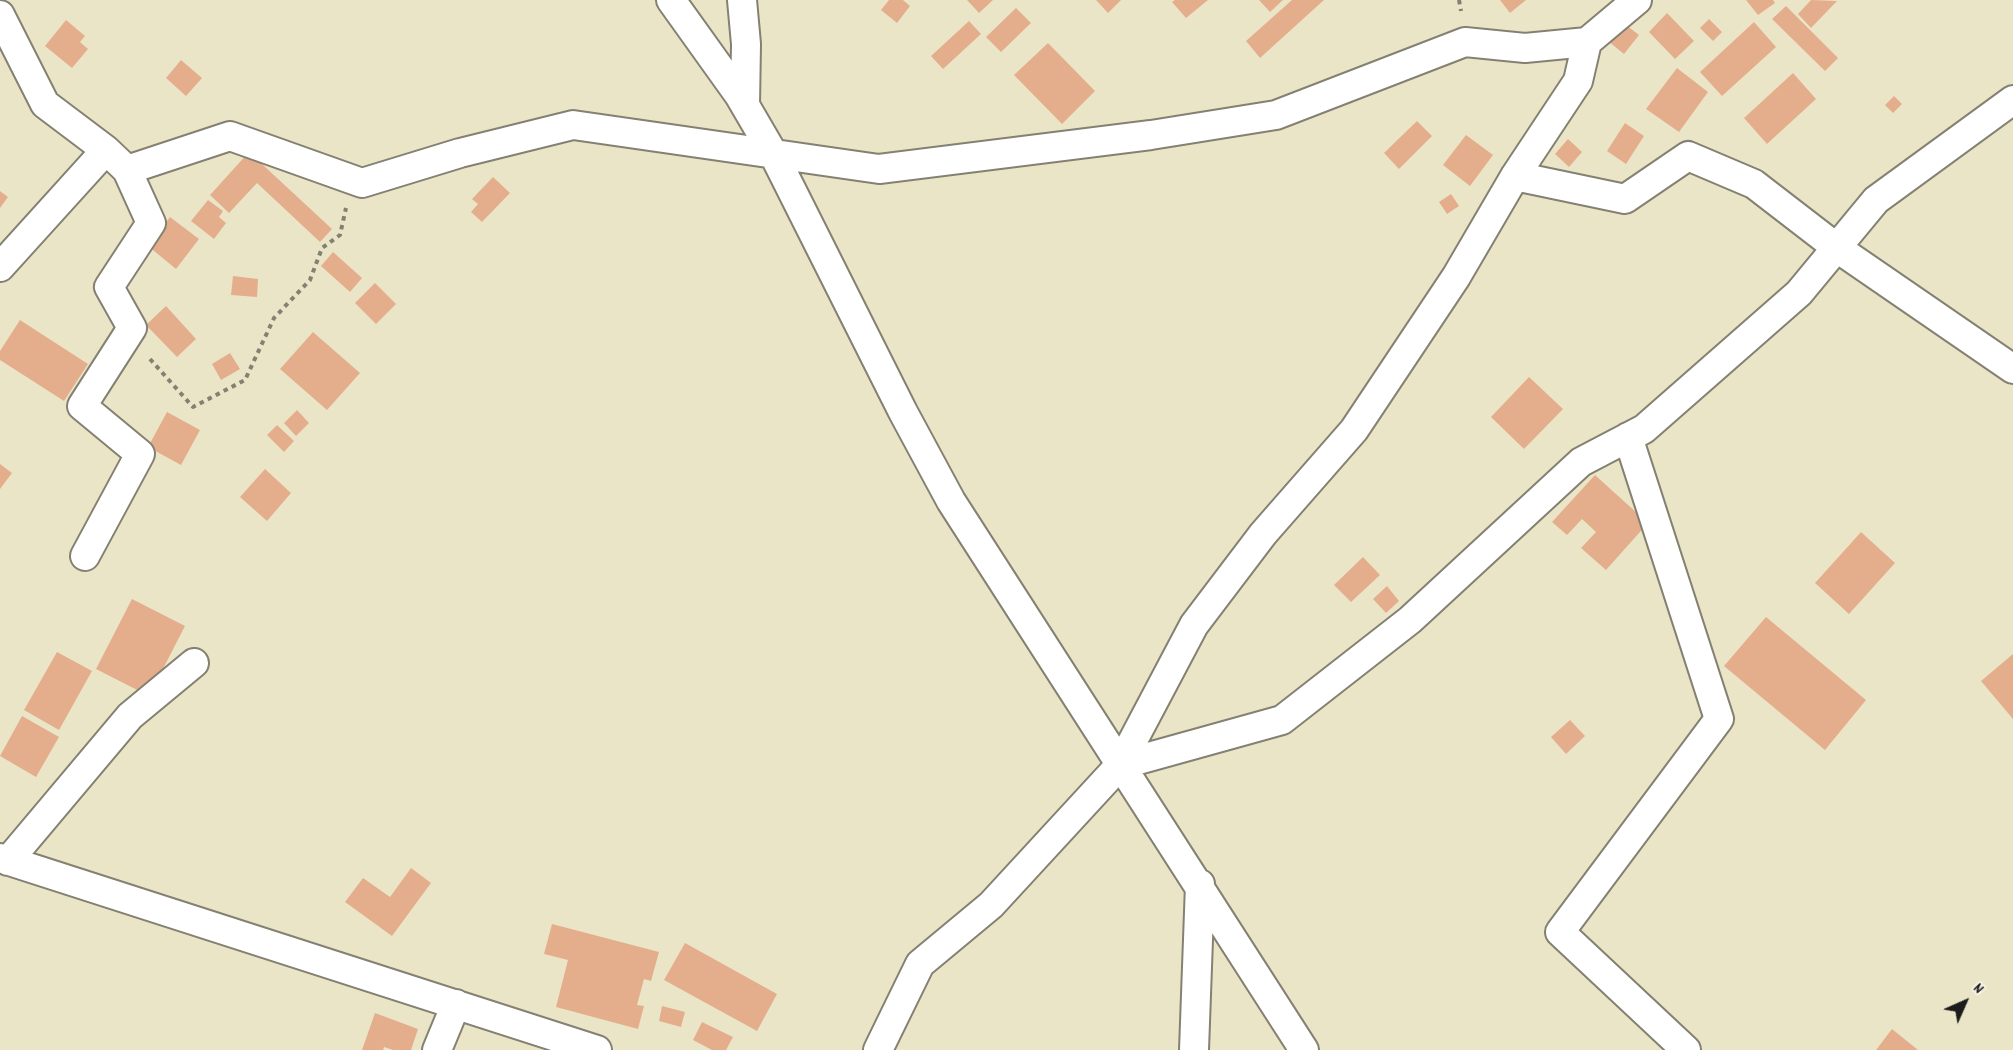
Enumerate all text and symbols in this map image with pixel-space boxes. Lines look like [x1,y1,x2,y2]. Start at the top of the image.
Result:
north arrow [1935,972,1995,1032]
text: N [1967,978,1989,1000]

